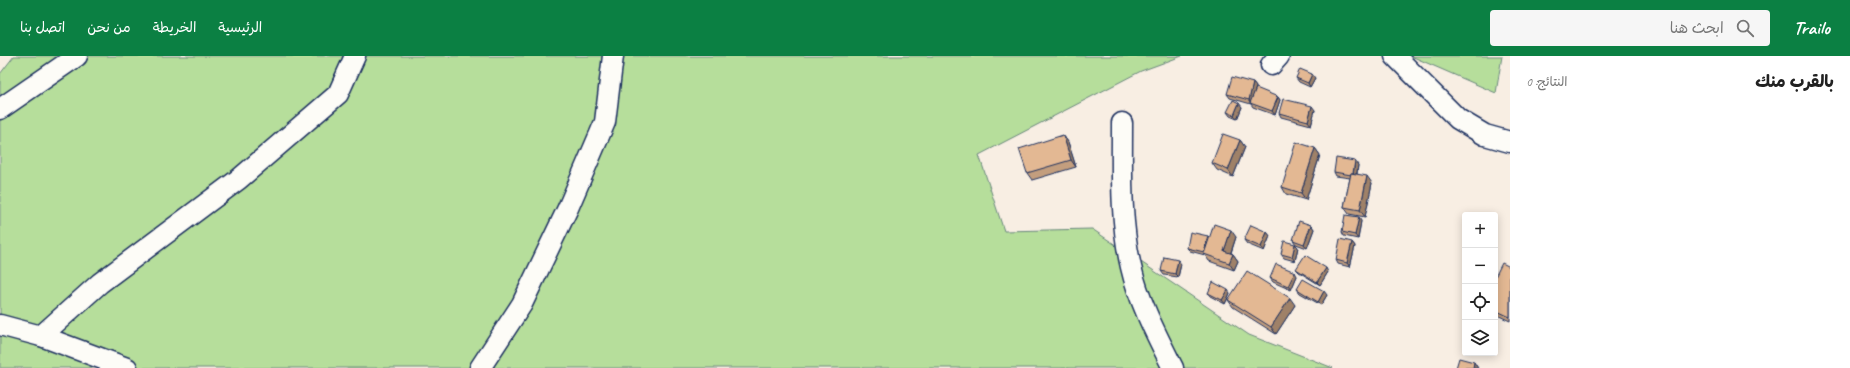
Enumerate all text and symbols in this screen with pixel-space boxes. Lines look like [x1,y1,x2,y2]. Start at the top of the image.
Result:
search box [1490,10,1770,46]
text: Trailo [1794,16,1830,40]
icon: search [1734,17,1756,39]
text: اتصل بنا [20,19,65,36]
text: من نحن [87,19,131,36]
text: الخريطة [153,19,196,36]
text: الرئيسية [218,19,262,36]
text: ابحث هنا [1670,19,1724,38]
text: بالقرب منك [1755,71,1834,92]
text: النتائج: 0 [1526,74,1568,90]
map controls [1462,212,1498,356]
button: + [1462,212,1498,248]
button: − [1462,248,1498,284]
button: locate [1462,284,1498,320]
button: layers [1462,320,1498,356]

